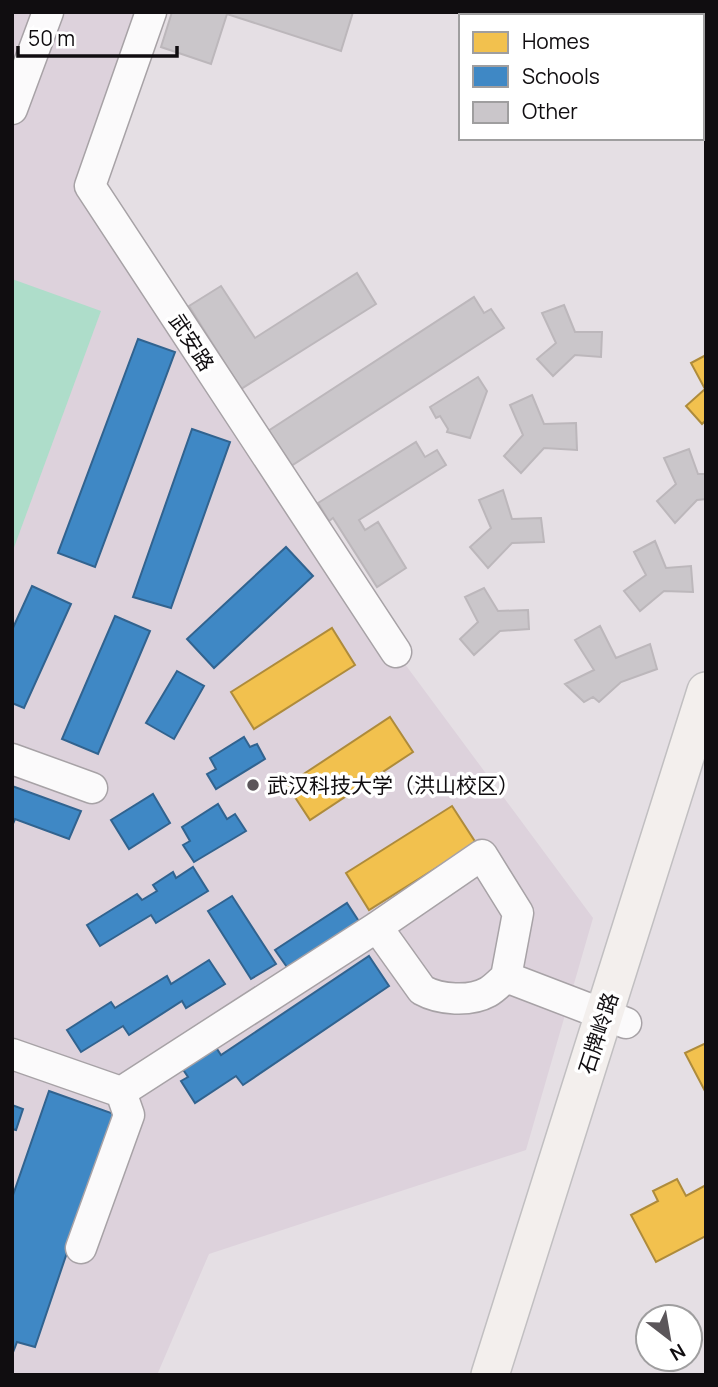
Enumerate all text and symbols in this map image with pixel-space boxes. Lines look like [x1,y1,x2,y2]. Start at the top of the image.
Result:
scale bar [18,14,177,58]
legend [459,14,704,140]
text: 50 m [28,24,75,52]
text: Homes [522,27,590,55]
text: Schools [522,62,600,90]
text: Other [522,97,578,125]
street label: 武安路 [163,308,221,376]
place label: 武汉科技大学（洪山校区） [267,771,519,799]
marker: 武汉科技大学（洪山校区） [245,777,261,793]
street label: 石牌岭路 [572,989,624,1077]
north arrow [634,1303,704,1373]
text: N [665,1338,690,1367]

